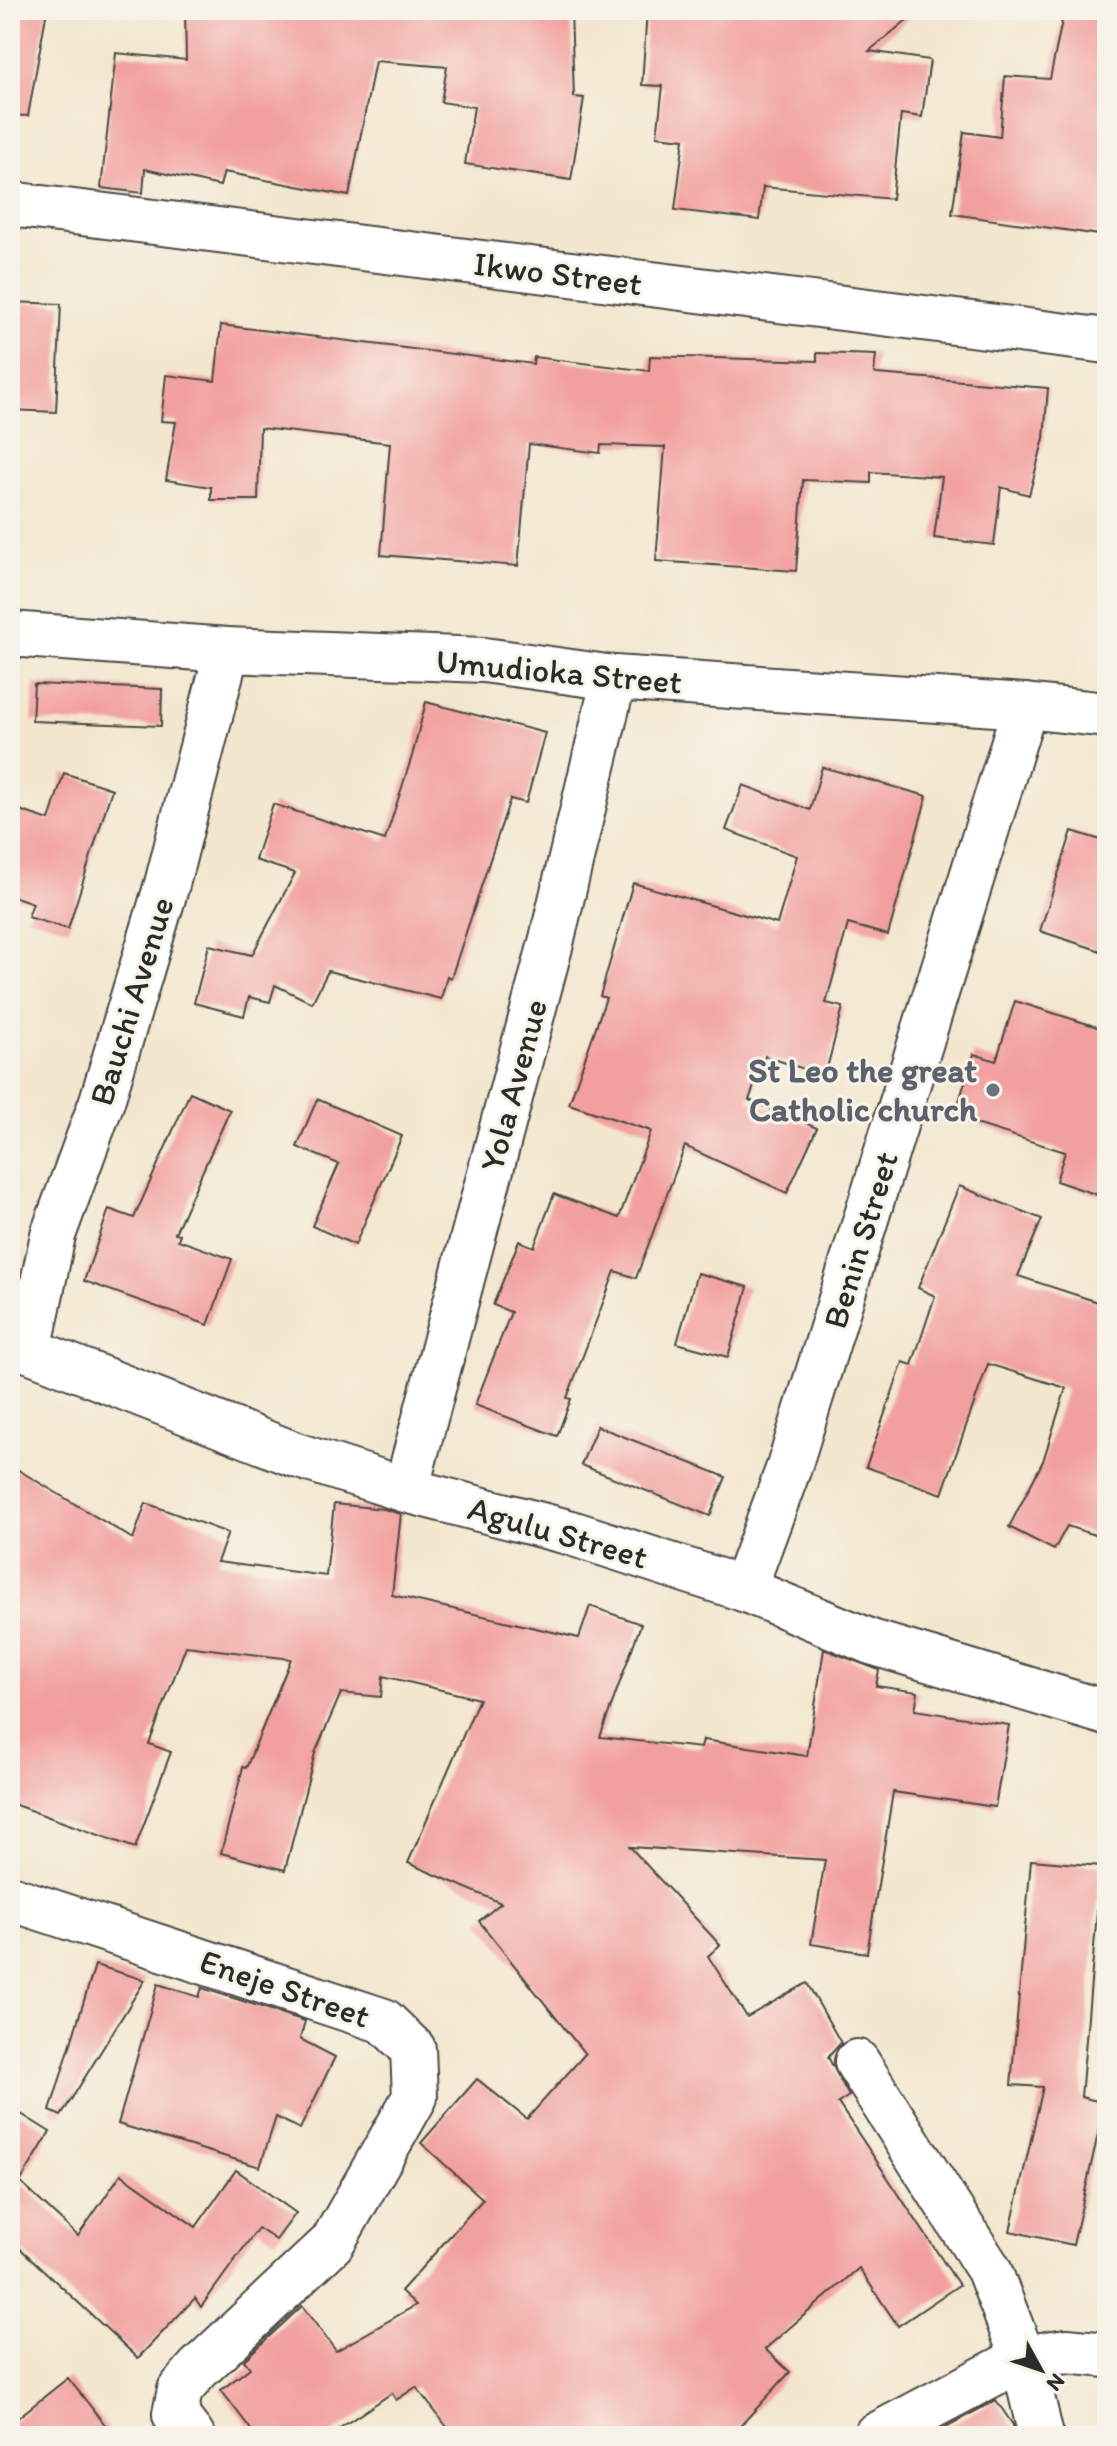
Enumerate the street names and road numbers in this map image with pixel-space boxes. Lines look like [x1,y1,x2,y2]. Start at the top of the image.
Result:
street label: Ikwo Street [472,243,645,304]
street label: Umudioka Street [434,640,684,703]
street label: Bauchi Avenue [80,892,183,1110]
street label: Yola Avenue [471,995,556,1176]
street label: Benin Street [814,1147,907,1333]
street label: Agulu Street [464,1487,652,1578]
street label: Eneje Street [195,1940,375,2037]

